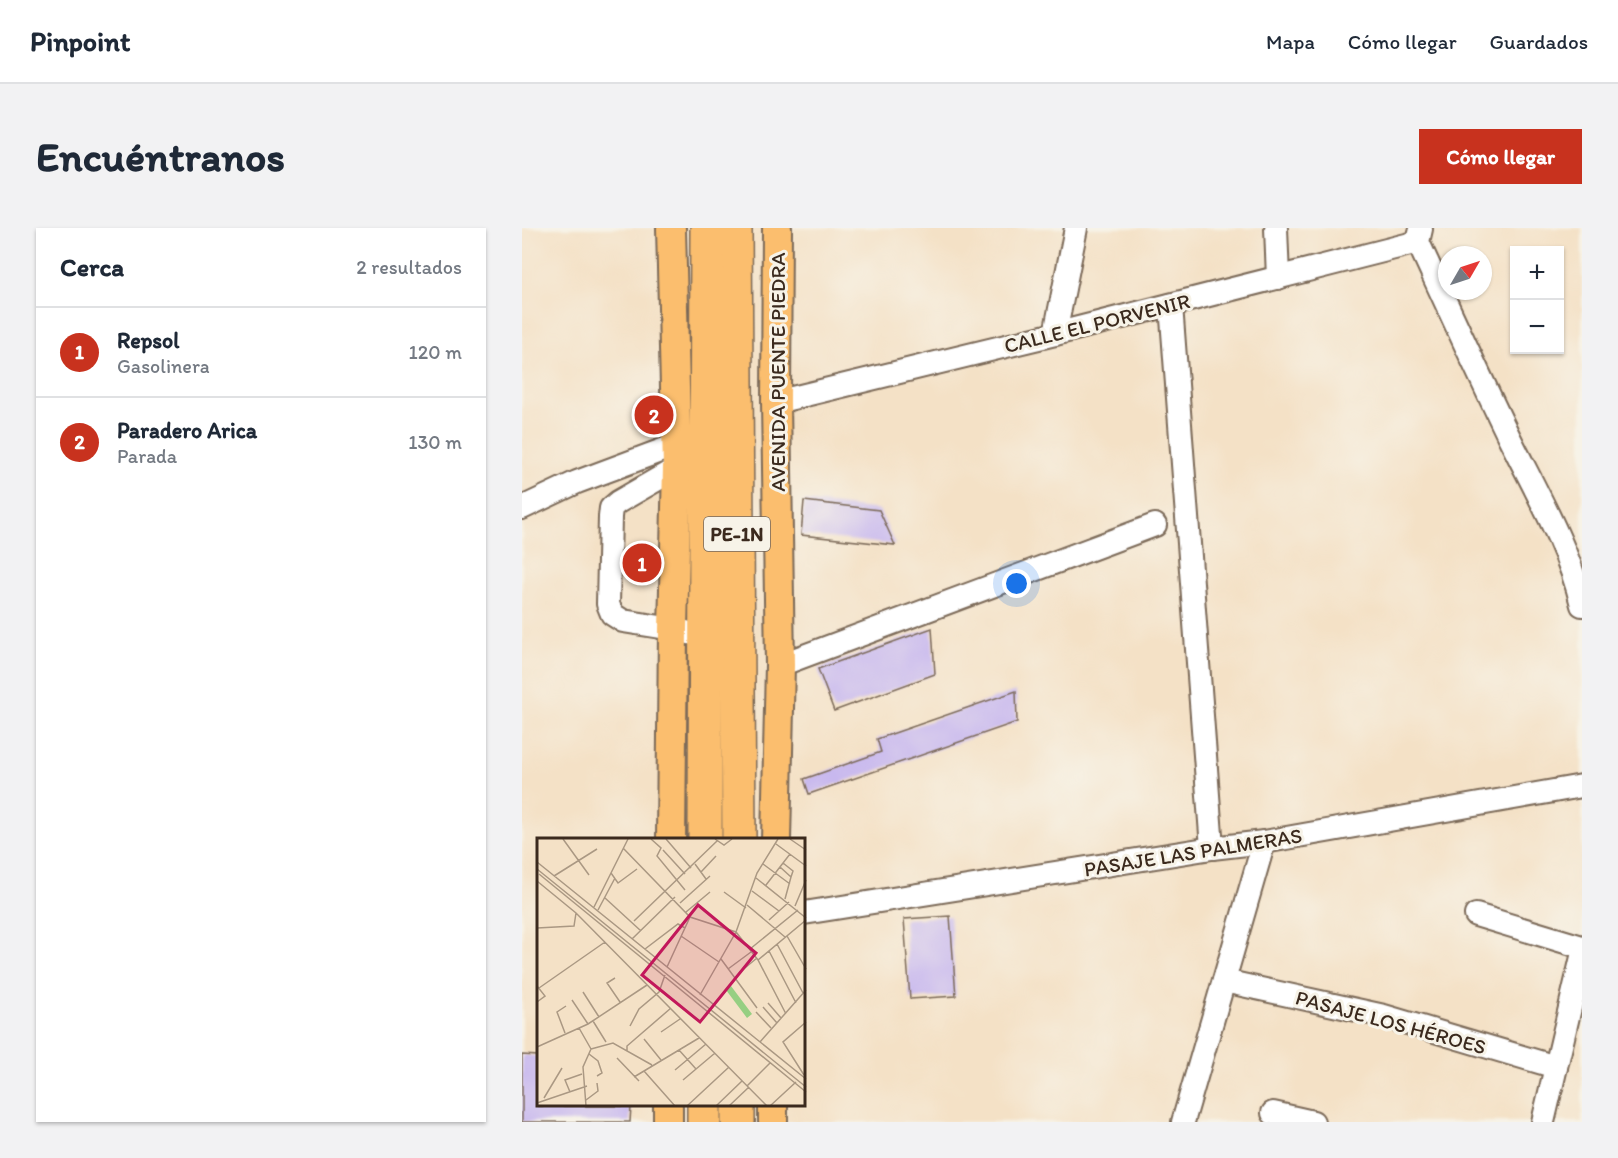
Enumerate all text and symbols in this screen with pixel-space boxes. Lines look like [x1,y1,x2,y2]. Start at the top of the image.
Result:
text: Pinpoint [30,24,131,58]
text: Mapa [1266,29,1315,54]
text: Cómo llegar [1348,29,1457,54]
text: Guardados [1490,29,1588,54]
button: Cómo llegar [1419,129,1582,184]
text: Encuéntranos [36,131,285,182]
north arrow [1438,246,1492,300]
map controls [1510,246,1564,354]
button: + [1510,246,1564,300]
text: Cerca [60,251,124,283]
street label: AVENIDA PUENTE PIEDRA [765,252,790,492]
text: 2 resultados [356,255,462,279]
street label: CALLE EL PORVENIR [1001,288,1193,358]
button: − [1510,300,1564,354]
text: Repsol [117,327,179,354]
text: 1 [75,340,84,364]
text: 120 m [409,340,462,364]
text: Gasolinera [117,354,210,378]
pin: 2 [634,392,674,438]
text: Paradero Arica [117,417,257,444]
text: 2 [74,430,85,454]
text: 130 m [408,430,462,454]
text: Parada [117,444,177,468]
road number: PE-1N [704,517,770,551]
pin: 1 [622,540,662,586]
your location [1002,569,1031,598]
street label: PASAJE LAS PALMERAS [1082,822,1304,882]
inset map [537,838,806,1107]
street label: PASAJE LOS HÉROES [1293,985,1489,1059]

